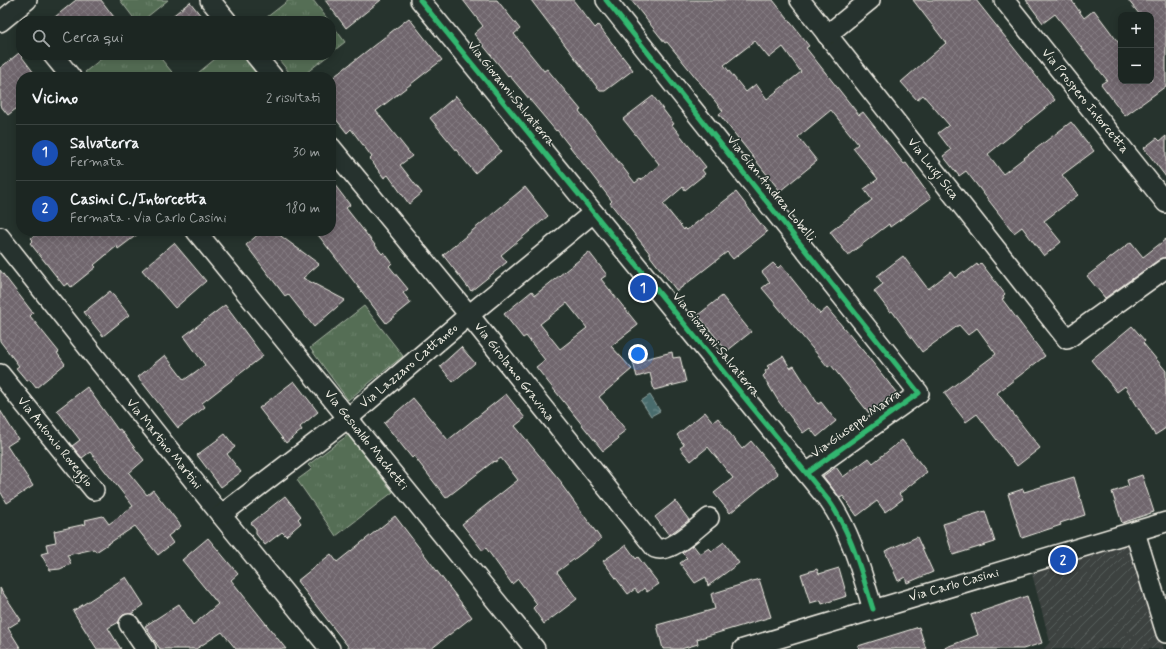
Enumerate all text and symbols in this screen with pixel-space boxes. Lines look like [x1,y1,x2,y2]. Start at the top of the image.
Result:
map controls [1118,12,1154,84]
button: + [1118,12,1154,48]
search box [16,16,336,60]
icon: search [30,27,52,49]
text: Cerca qui [62,28,123,48]
street label: Via Giovanni Salvaterra [463,38,559,150]
street label: Via Prospero Intorcetta [1037,45,1133,157]
button: − [1118,48,1154,84]
text: Vicino [32,87,78,109]
text: 2 risultati [266,90,320,107]
street label: Via Gian Andrea Lobelli [723,132,820,246]
text: Salvaterra [70,134,139,154]
street label: Via Luigi Sica [902,134,963,205]
text: 1 [42,144,48,161]
text: 30 m [293,144,320,161]
text: Fermata [70,154,124,171]
text: Casini C./Intorcetta [70,190,207,210]
text: 2 [42,200,48,217]
text: 180 m [285,200,320,217]
text: Fermata · Via Carlo Casini [70,210,227,227]
pin: 1 [630,273,656,303]
street label: Via Giovanni Salvaterra [668,289,764,401]
street label: Via Girolamo Gravina [470,319,558,425]
street label: Via Lazzaro Cattaneo [356,320,462,412]
your location [628,344,648,364]
street label: Via Gesualdo Machetti [320,386,412,494]
street label: Via Giuseppe Marra [808,386,904,462]
street label: Via Antonio Roveggio [12,393,97,492]
street label: Via Martino Martini [122,395,206,493]
pin: 2 [1050,545,1076,575]
street label: Via Carlo Casini [907,564,1001,606]

